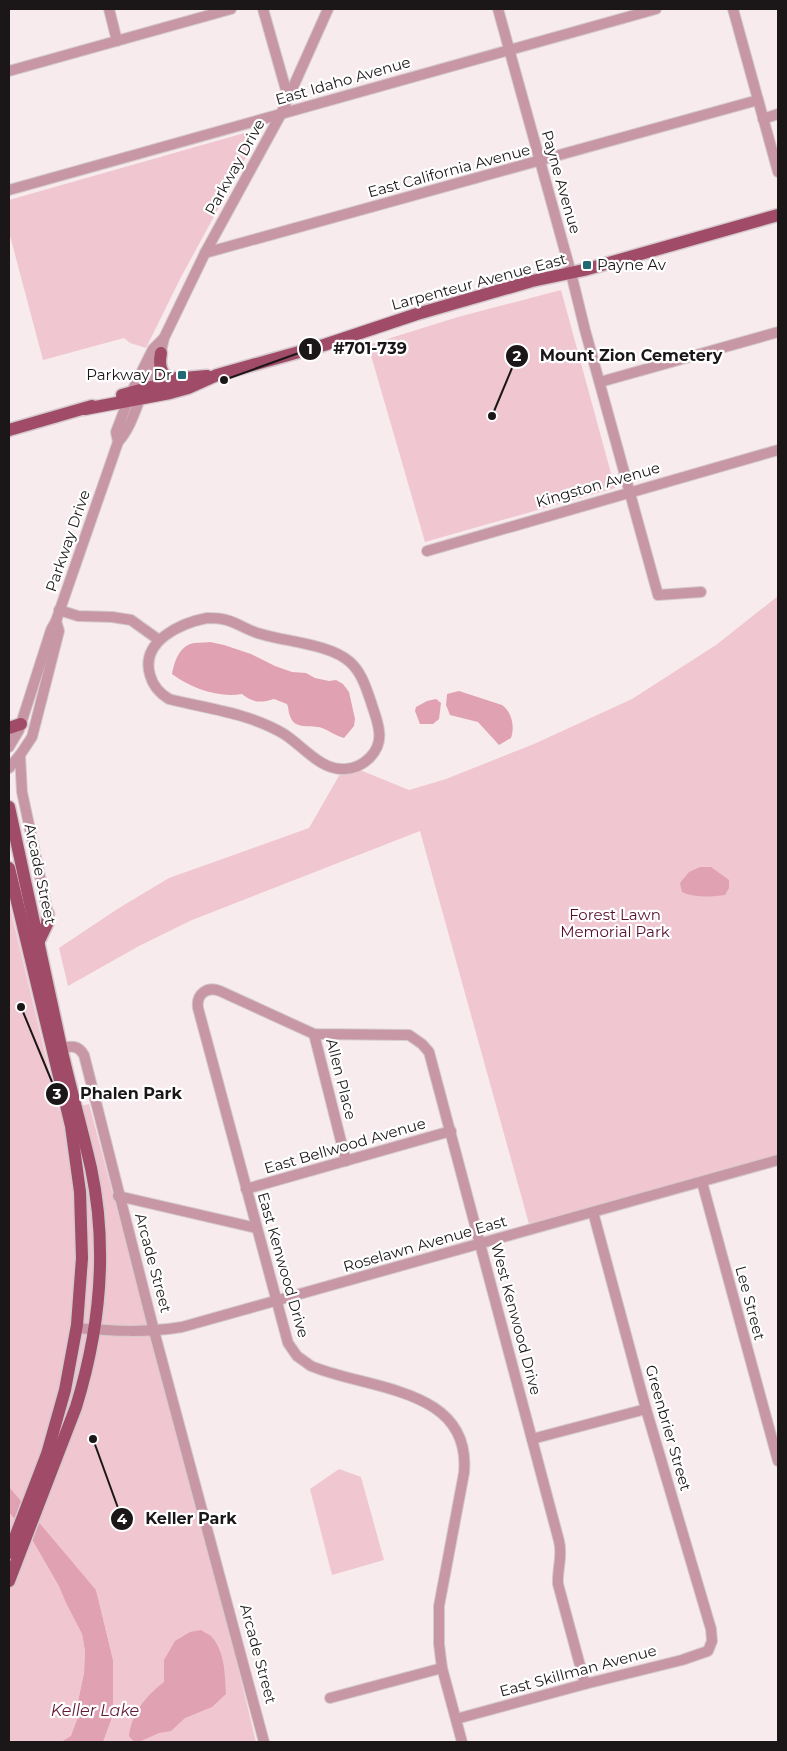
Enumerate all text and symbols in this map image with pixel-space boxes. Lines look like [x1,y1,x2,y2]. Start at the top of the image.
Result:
street label: East Idaho Avenue [273,52,413,109]
street label: Parkway Drive [200,116,269,218]
street label: Payne Avenue [538,128,585,236]
street label: East California Avenue [366,140,532,201]
street label: Larpenteur Avenue East [389,249,569,314]
place label: Payne Av [597,255,667,274]
marker: Payne Av [581,259,593,271]
callout: #701-739 [298,333,416,364]
text: 1 [307,339,313,358]
text: #701-739 [333,339,407,358]
callout: Mount Zion Cemetery [505,340,732,371]
text: 2 [513,346,522,365]
text: Mount Zion Cemetery [540,346,723,365]
place label: Parkway Dr [86,365,172,384]
marker: Parkway Dr [176,369,188,381]
street label: Kingston Avenue [534,458,662,511]
street label: Parkway Drive [41,487,94,594]
street label: Arcade Street [21,822,60,926]
park label: Forest Lawn Memorial Park [560,905,670,941]
street label: Allen Place [322,1036,361,1121]
callout: Phalen Park [45,1078,192,1109]
text: 3 [52,1084,62,1103]
text: Phalen Park [80,1084,182,1103]
street label: East Bellwood Avenue [262,1113,428,1178]
street label: East Kenwood Drive [254,1190,313,1340]
street label: Arcade Street [131,1211,176,1315]
street label: Roselawn Avenue East [341,1211,509,1276]
street label: West Kenwood Drive [487,1241,546,1397]
street label: Lee Street [731,1264,770,1342]
street label: Greenbrier Street [641,1363,696,1493]
callout: Keller Park [110,1503,246,1534]
text: 4 [117,1509,128,1528]
text: Keller Park [145,1509,237,1528]
street label: Arcade Street [236,1602,281,1706]
street label: East Skillman Avenue [497,1640,659,1701]
water label: Keller Lake [51,1701,139,1720]

